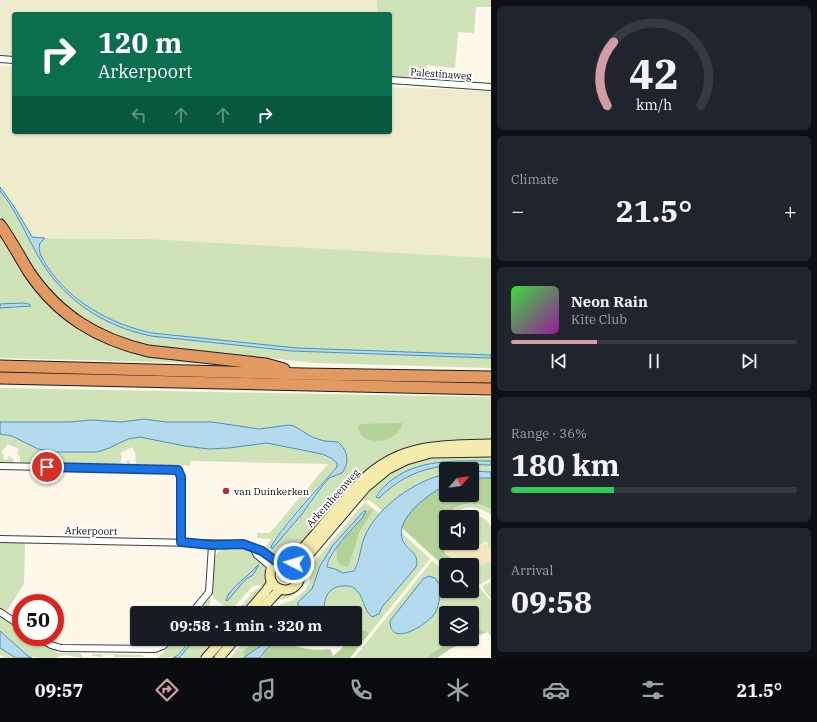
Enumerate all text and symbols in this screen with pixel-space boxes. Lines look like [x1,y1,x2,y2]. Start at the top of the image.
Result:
text: 120 m [98,24,182,61]
icon: right [32,28,84,80]
text: 42 [629,46,679,100]
text: Arkerpoort [98,60,192,83]
street label: Palestinaweg [410,65,473,83]
text: km/h [636,95,672,114]
icon: left [128,104,150,126]
icon: ahead [170,104,192,126]
icon: ahead [212,104,234,126]
icon: right [254,104,276,126]
text: Climate [511,171,558,188]
text: 21.5° [616,191,692,230]
text: − [511,196,524,225]
text: + [784,196,797,225]
text: Neon Rain [571,292,648,311]
text: Kite Club [571,311,627,328]
icon: previous [548,350,570,372]
icon: pause [643,350,665,372]
icon: next [738,350,760,372]
text: Range · 36% [511,425,587,442]
text: 180 km [511,445,620,484]
pin [30,450,64,484]
icon: arrive [36,456,58,478]
north arrow [439,462,479,502]
map controls [439,462,479,646]
street label: Arkemheenweg [304,466,363,530]
place label: van Duinkerken [234,485,310,498]
marker: van Duinkerken [221,486,231,496]
button: sound [439,510,479,550]
street label: Arkerpoort [65,524,118,538]
position arrow [273,542,315,584]
button: search [439,558,479,598]
text: Arrival [511,562,553,579]
text: 09:58 [511,582,592,621]
speed limit sign: 50 [12,594,64,646]
button: layers [439,606,479,646]
text: 09:58 · 1 min · 320 m [170,616,322,635]
icon: directions [153,676,181,704]
icon: music [250,676,278,704]
icon: phone [347,676,375,704]
icon: climate [444,676,472,704]
icon: car [542,676,570,704]
icon: filters [639,676,667,704]
text: 09:57 [35,679,83,702]
text: 21.5° [736,679,782,702]

